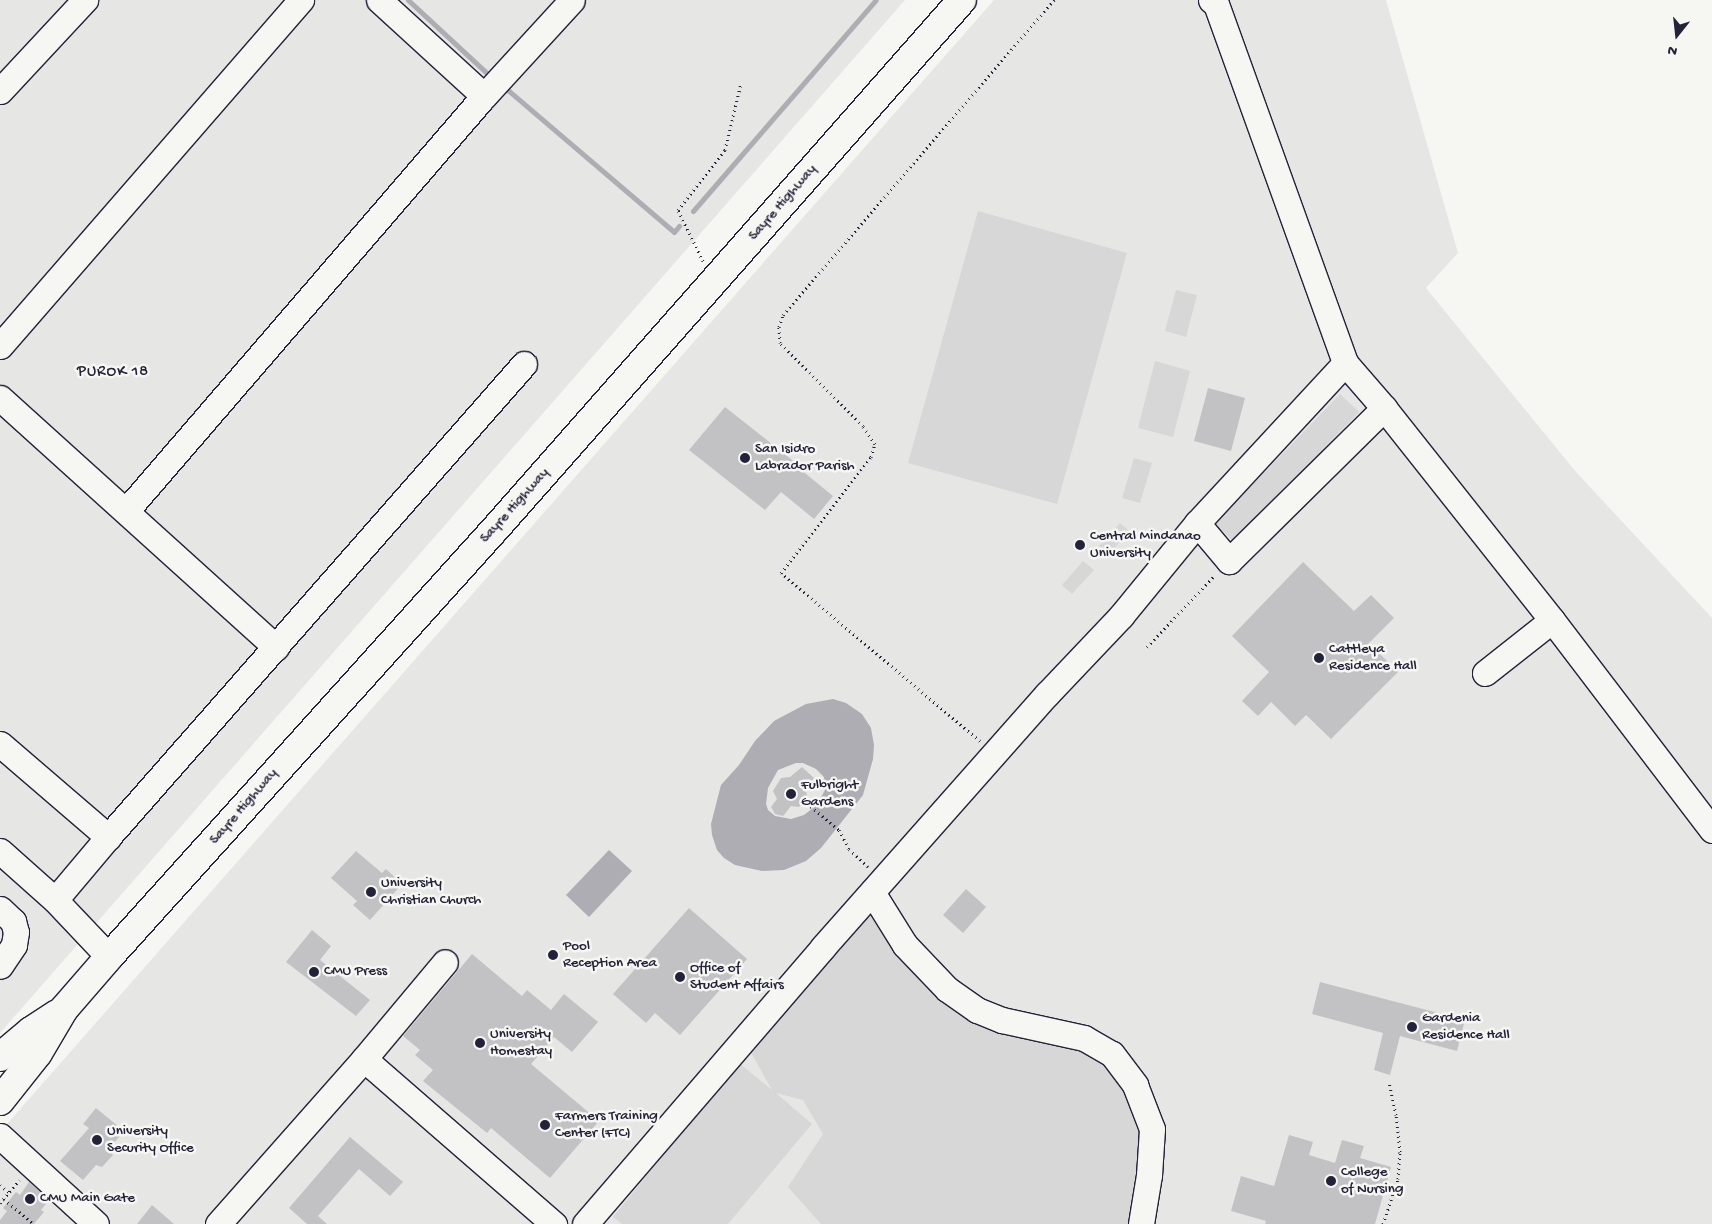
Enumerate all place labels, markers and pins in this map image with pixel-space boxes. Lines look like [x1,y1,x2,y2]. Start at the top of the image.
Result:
place label: San Isidro Labrador Parish [755,440,855,475]
marker: San Isidro Labrador Parish [739,452,751,464]
place label: Central Mindanao University [1090,527,1201,562]
marker: Central Mindanao University [1074,539,1086,551]
place label: Cattleya Residence Hall [1329,640,1417,675]
marker: Cattleya Residence Hall [1313,652,1325,664]
place label: Fulbright Gardens [801,776,858,811]
marker: Fulbright Gardens [785,788,797,800]
place label: University Christian Church [381,874,481,909]
marker: University Christian Church [365,886,377,898]
place label: Pool Reception Area [563,937,657,972]
marker: Pool Reception Area [547,949,559,961]
place label: Office of Student Affairs [690,959,784,994]
place label: CMU Press [324,963,387,981]
marker: CMU Press [308,966,320,978]
marker: Office of Student Affairs [674,971,686,983]
place label: Gardenia Residence Hall [1422,1009,1510,1044]
marker: Gardenia Residence Hall [1406,1021,1418,1033]
place label: University Homestay [490,1025,552,1060]
marker: University Homestay [474,1037,486,1049]
place label: Farmers Training Center (FTC) [555,1107,658,1142]
marker: Farmers Training Center (FTC) [539,1119,551,1131]
place label: University Security Office [107,1122,194,1157]
marker: University Security Office [91,1134,103,1146]
place label: College of Nursing [1341,1163,1404,1198]
marker: College of Nursing [1325,1175,1337,1187]
place label: CMU Main Gate [40,1190,135,1208]
marker: CMU Main Gate [24,1193,36,1205]

